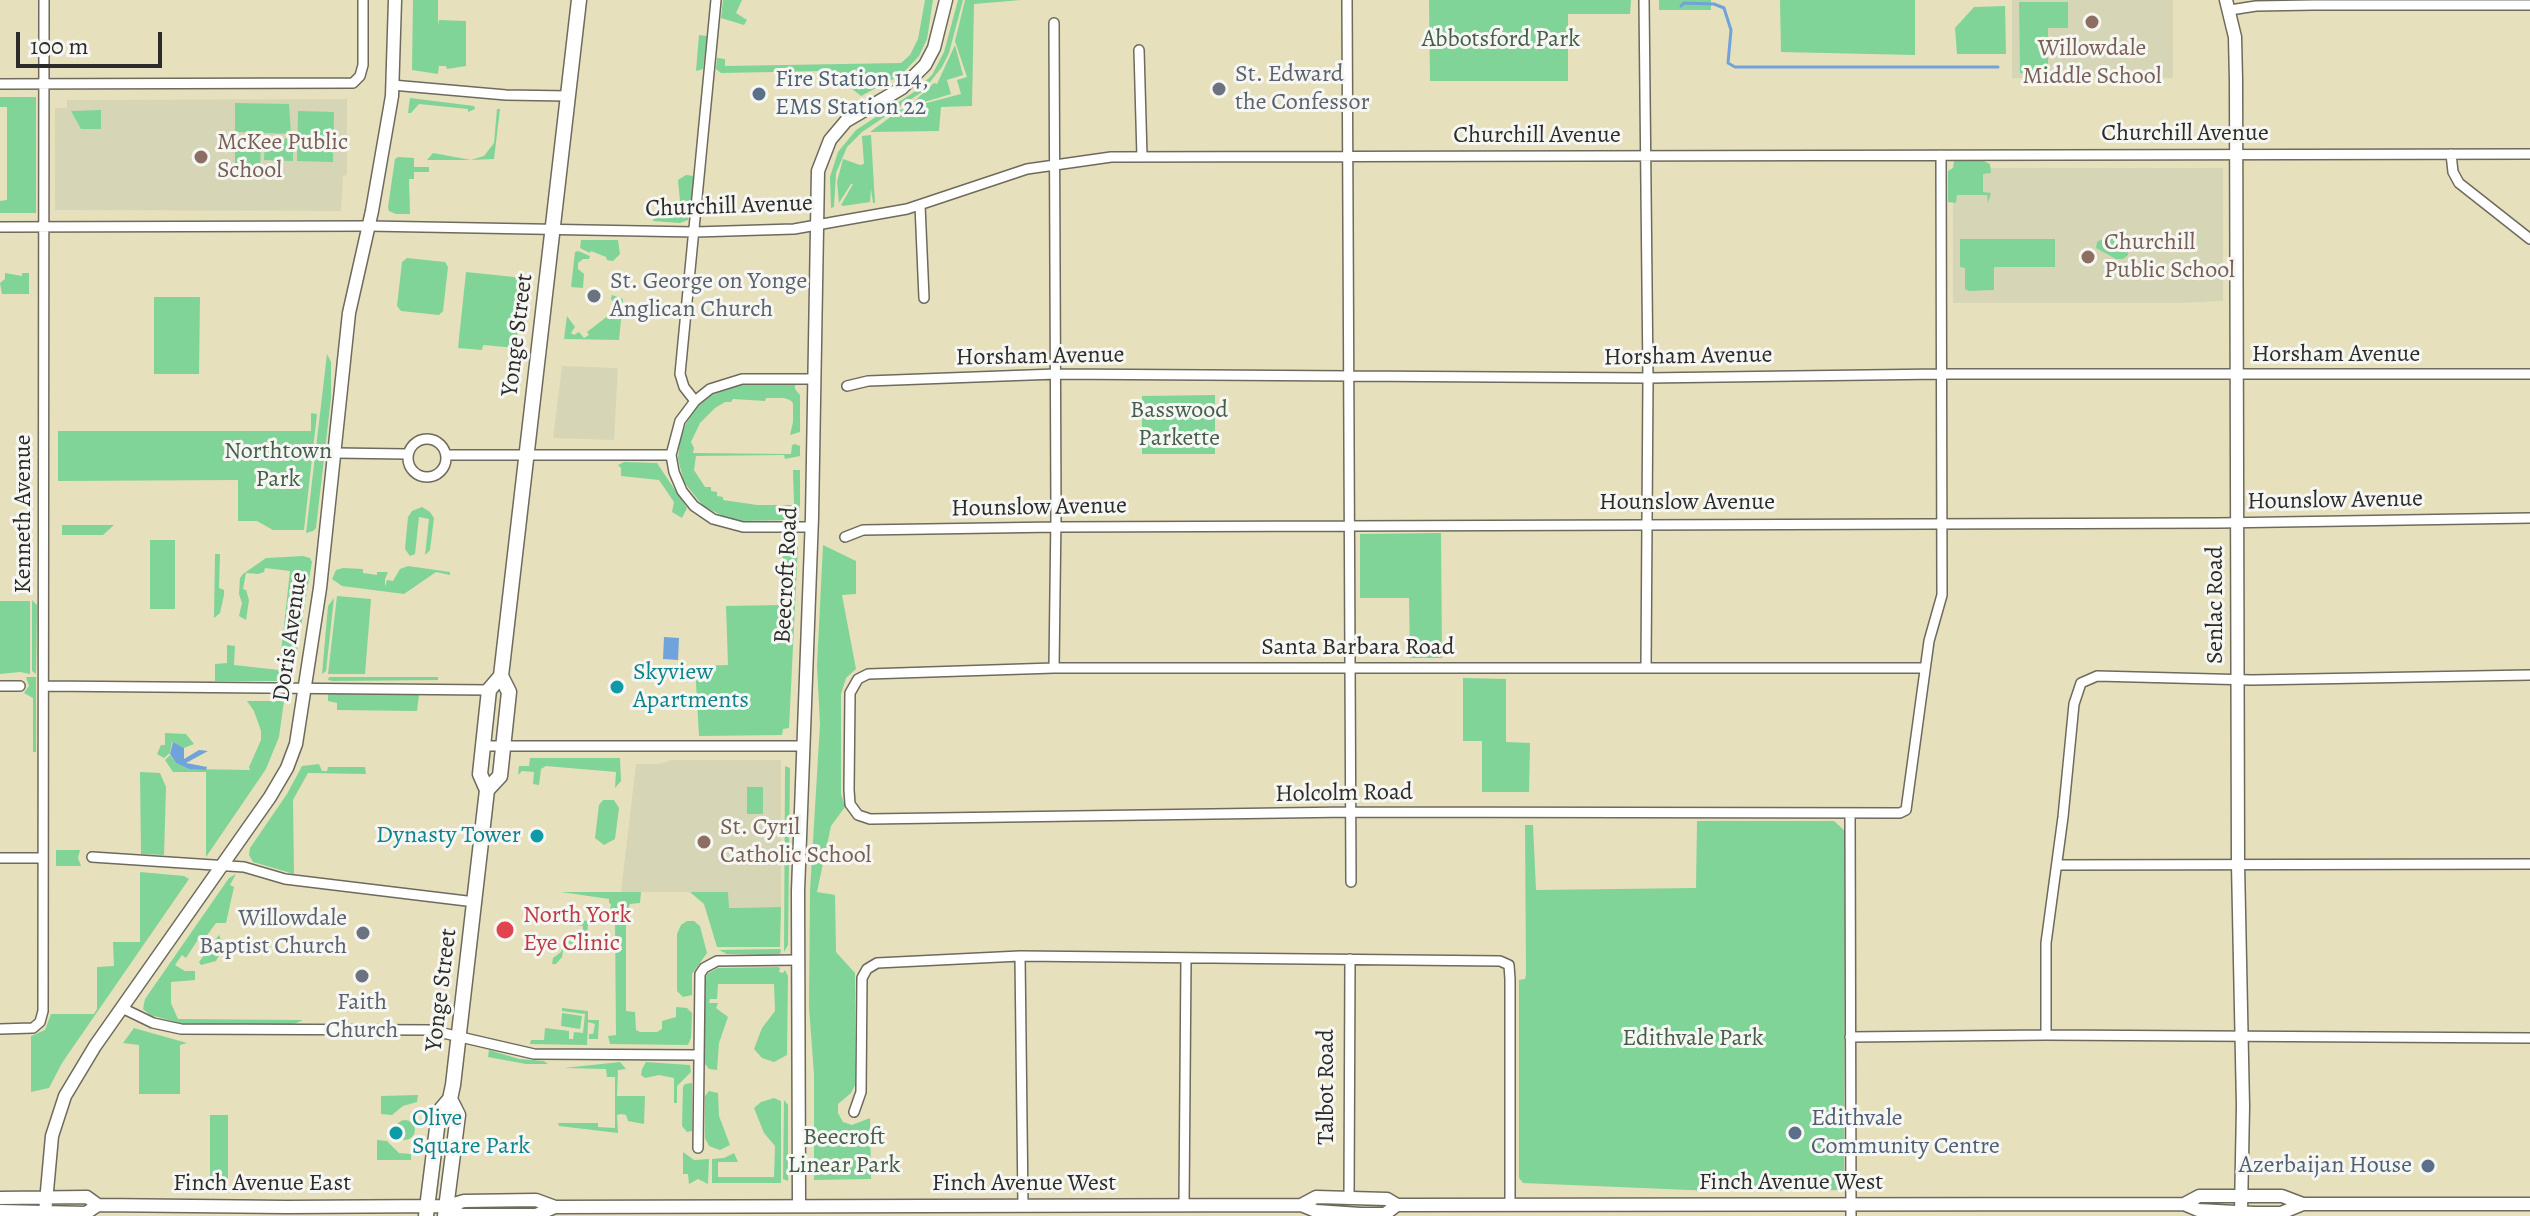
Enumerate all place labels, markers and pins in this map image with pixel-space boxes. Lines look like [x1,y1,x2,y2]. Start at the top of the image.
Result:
marker: Willowdale Middle School [2083,13,2101,31]
place label: Willowdale Middle School [2023,35,2161,91]
place label: St. Edward the Confessor [1235,61,1370,117]
place label: Fire Station 114, EMS Station 22 [775,66,929,122]
marker: St. Edward the Confessor [1210,80,1228,98]
marker: Fire Station 114, EMS Station 22 [750,85,768,103]
place label: McKee Public School [217,129,348,185]
marker: McKee Public School [192,148,210,166]
place label: Churchill Public School [2104,229,2235,285]
marker: Churchill Public School [2079,248,2097,266]
place label: St. George on Yonge Anglican Church [610,268,807,324]
marker: St. George on Yonge Anglican Church [585,287,603,305]
place label: Skyview Apartments [633,659,749,715]
marker: Skyview Apartments [608,678,626,696]
place label: St. Cyril Catholic School [720,814,871,870]
place label: Dynasty Tower [376,822,521,850]
marker: Dynasty Tower [528,827,546,845]
marker: St. Cyril Catholic School [695,833,713,851]
place label: North York Eye Clinic [523,902,631,958]
place label: Willowdale Baptist Church [199,905,347,961]
marker: North York Eye Clinic [494,919,516,941]
marker: Willowdale Baptist Church [354,924,372,942]
marker: Faith Church [353,967,371,985]
place label: Faith Church [326,989,398,1045]
place label: Olive Square Park [412,1105,530,1161]
place label: Edithvale Community Centre [1811,1105,2000,1161]
marker: Olive Square Park [387,1124,405,1142]
marker: Edithvale Community Centre [1786,1124,1804,1142]
place label: Azerbaijan House [2239,1152,2412,1180]
marker: Azerbaijan House [2419,1157,2437,1175]

